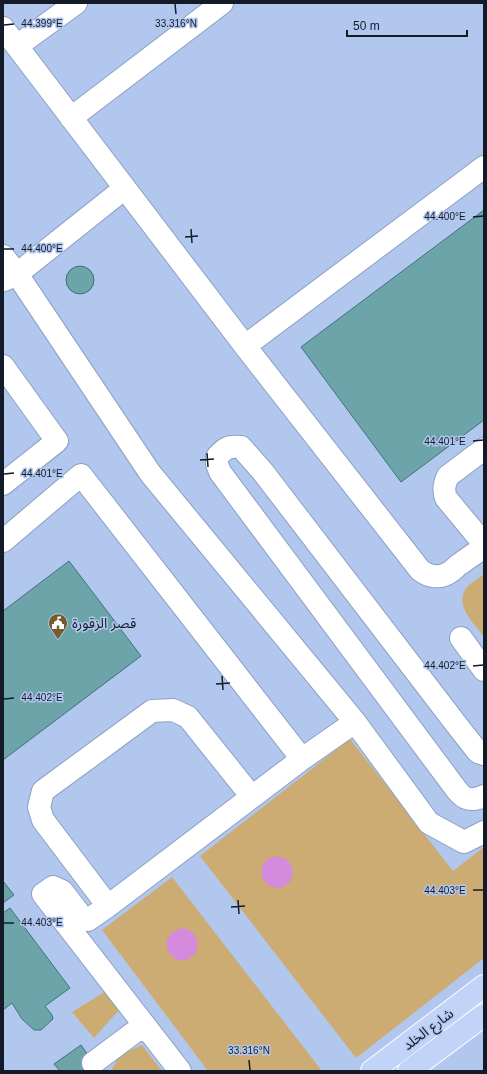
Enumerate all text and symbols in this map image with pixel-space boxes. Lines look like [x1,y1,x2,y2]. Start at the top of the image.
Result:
scale bar [347,12,467,38]
text: 44.399°E [21,18,63,29]
text: 33.316°N [155,18,197,29]
text: 50 m [353,19,380,33]
text: 44.400°E [424,211,466,222]
text: 44.400°E [21,243,63,254]
text: 44.401°E [424,436,466,447]
text: 44.401°E [21,468,63,479]
public building icon: قصر الزقورة [47,612,69,640]
place label: قصر الزقورة [72,615,136,632]
text: 44.402°E [424,660,466,671]
text: 44.402°E [21,692,63,703]
text: 44.403°E [424,885,466,896]
text: 44.403°E [21,917,63,928]
street label: شارع الخلد [400,1005,458,1055]
text: 33.316°N [228,1045,270,1056]

